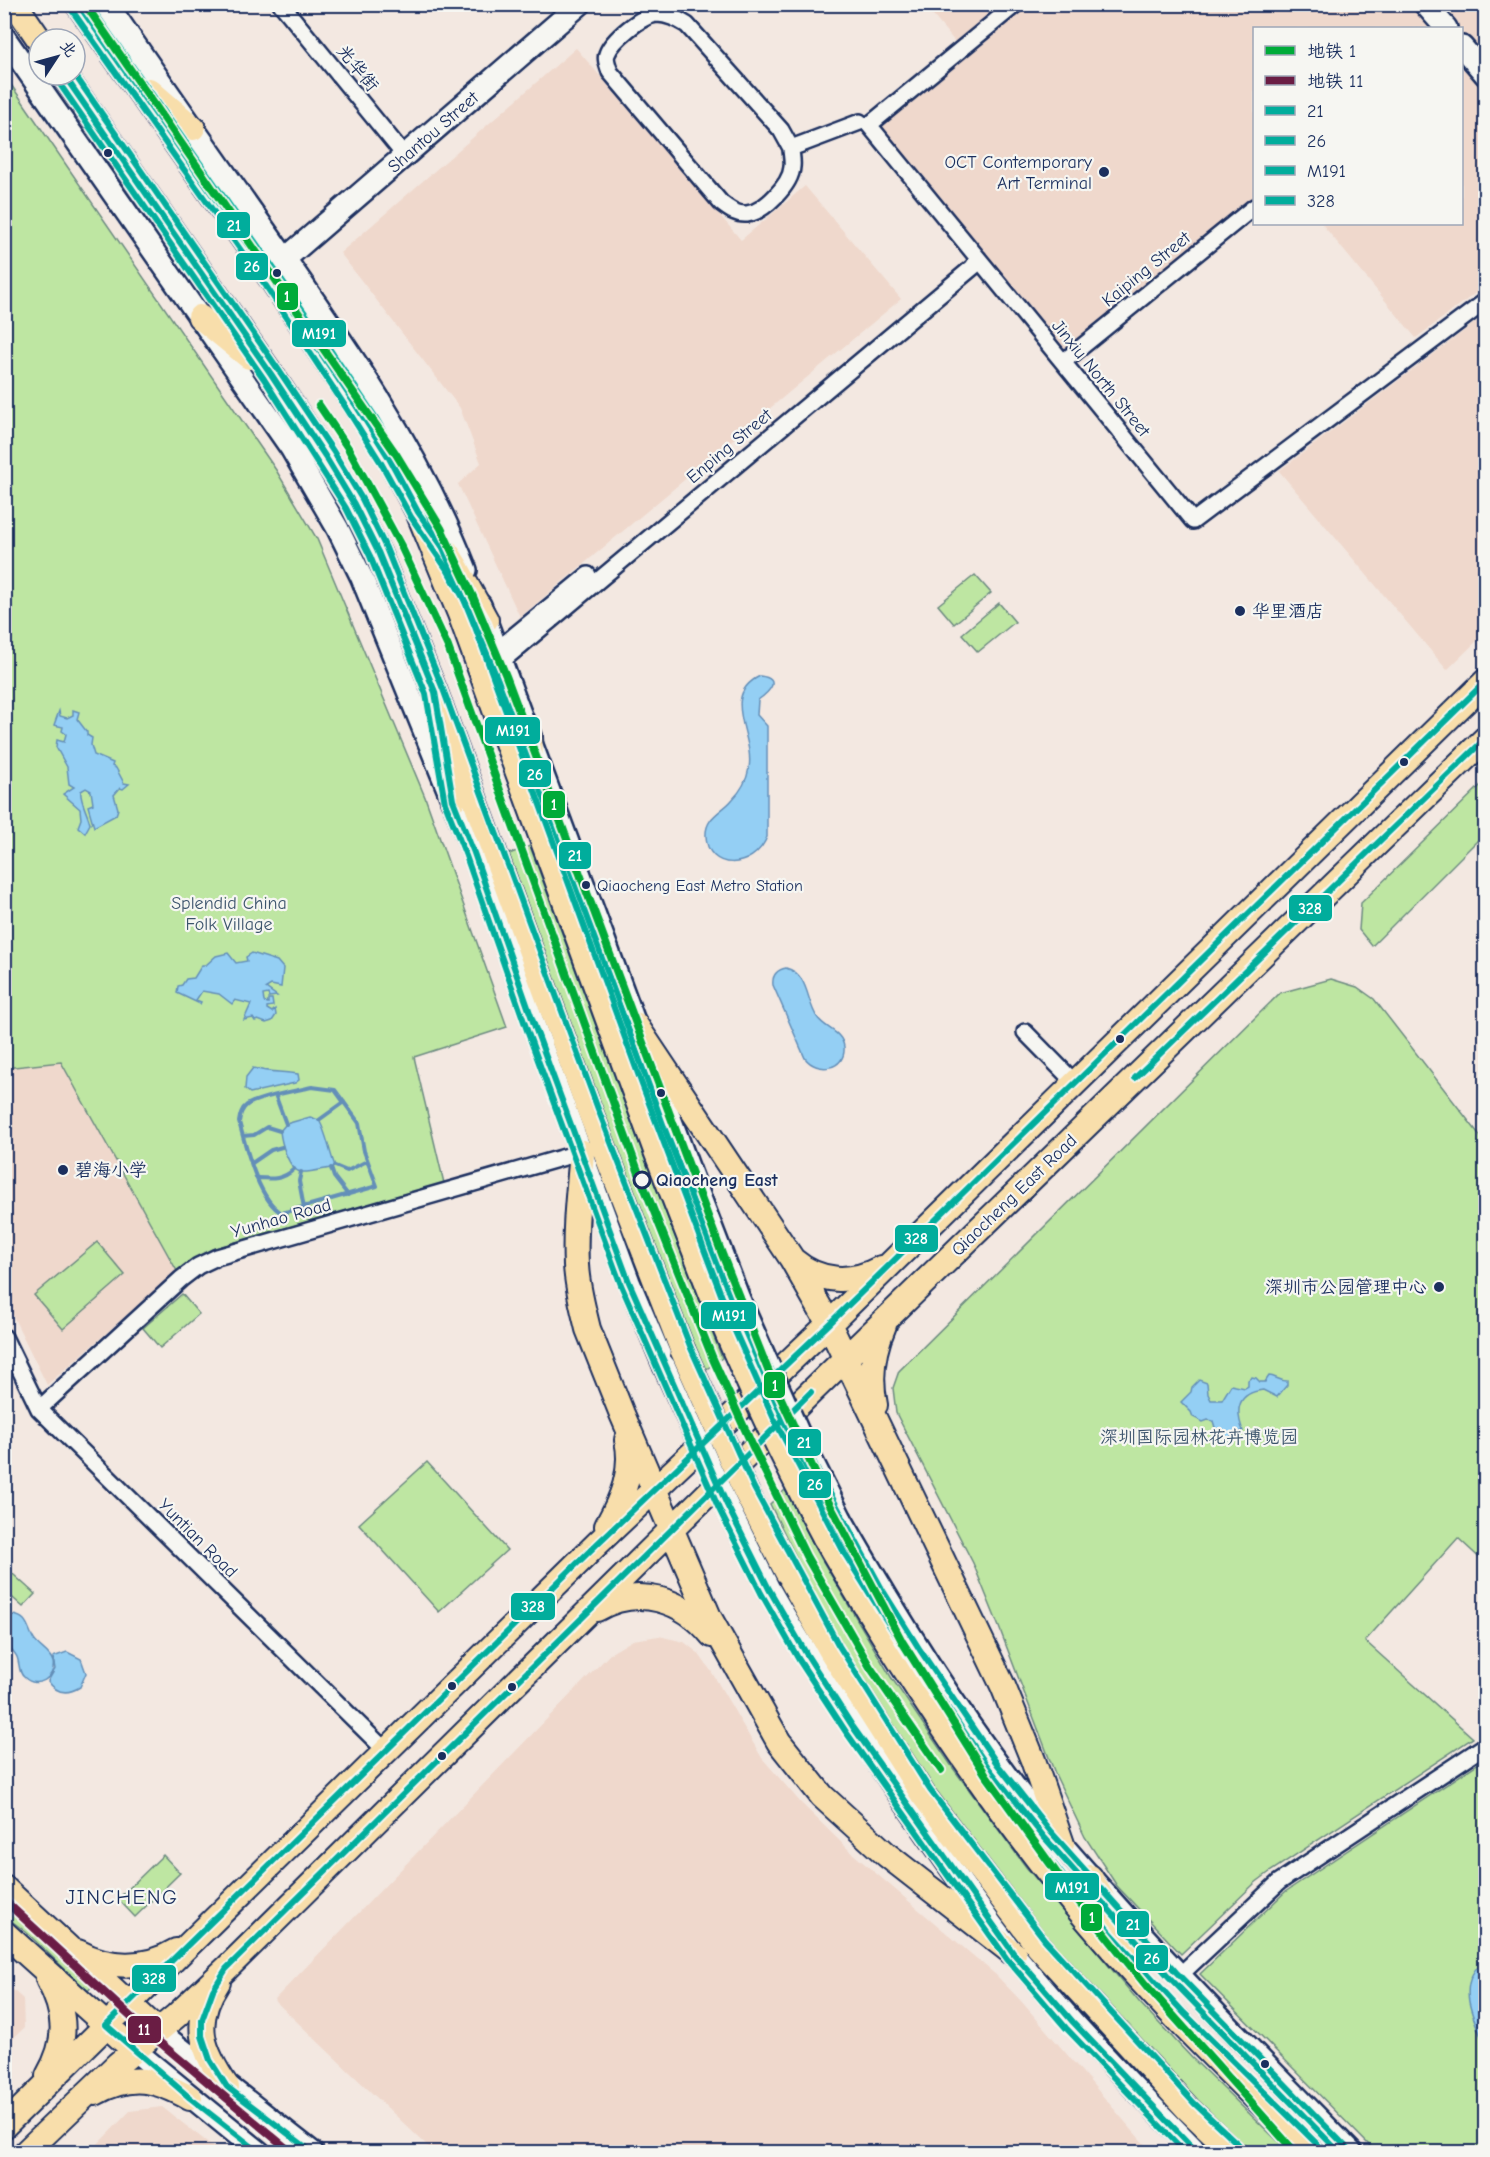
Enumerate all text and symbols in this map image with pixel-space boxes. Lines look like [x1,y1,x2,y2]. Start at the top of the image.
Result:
north arrow [27,27,87,87]
legend [1253,27,1463,225]
text: 北 [56,37,80,61]
street label: 光华街 [332,41,383,96]
text: 地铁 1 [1307,41,1356,62]
text: 地铁 11 [1307,71,1363,92]
street label: Shantou Street [384,87,484,177]
text: 21 [1307,101,1324,122]
text: 26 [1307,131,1326,152]
unlabelled marker [102,147,114,159]
place label: OCT Contemporary Art Terminal [945,152,1093,194]
text: M191 [1307,161,1346,182]
marker: OCT Contemporary Art Terminal [1097,165,1111,179]
text: 328 [1307,191,1335,212]
line badge: 21 [216,211,251,239]
text: 21 [227,217,241,235]
street label: Kaiping Street [1098,227,1195,311]
line badge: 26 [235,252,269,281]
text: 26 [244,258,260,276]
unlabelled marker [271,267,283,279]
line badge: 1 [276,282,299,311]
text: 1 [284,288,290,306]
street label: Jinxiu North Street [1047,316,1155,442]
line badge: M191 [291,319,347,348]
text: M191 [302,325,336,343]
street label: Enping Street [682,404,777,488]
place label: 华里酒店 [1252,601,1324,622]
marker: 华里酒店 [1233,604,1247,618]
line badge: M191 [484,716,541,745]
text: M191 [496,722,530,740]
unlabelled marker [1398,756,1410,768]
line badge: 26 [518,759,552,788]
text: 26 [527,766,543,784]
line badge: 1 [542,790,566,819]
text: 1 [551,796,557,814]
line badge: 21 [558,841,592,870]
text: 21 [568,847,582,865]
place label: Qiaocheng East Metro Station [597,877,803,895]
marker: Qiaocheng East Metro Station [580,879,592,891]
park label: Splendid China Folk Village [171,893,287,935]
line badge: 328 [1288,894,1333,922]
text: 328 [1298,900,1322,918]
unlabelled marker [1114,1033,1126,1045]
unlabelled marker [655,1087,667,1099]
street label: Qiaocheng East Road [947,1130,1081,1261]
place label: 碧海小学 [75,1160,147,1181]
marker: 碧海小学 [56,1163,70,1177]
place label: Qiaocheng East [656,1170,779,1191]
marker: Qiaocheng East [633,1171,651,1189]
street label: Yunhao Road [229,1194,334,1243]
line badge: 328 [894,1224,939,1253]
text: 328 [904,1230,928,1248]
place label: 深圳市公园管理中心 [1265,1277,1427,1298]
marker: 深圳市公园管理中心 [1432,1280,1446,1294]
line badge: M191 [700,1301,757,1330]
text: M191 [712,1307,746,1325]
line badge: 1 [763,1371,786,1399]
text: 1 [772,1377,778,1395]
park label: 深圳国际园林花卉博览园 [1100,1427,1298,1448]
line badge: 21 [787,1428,822,1457]
text: 21 [797,1434,811,1452]
line badge: 26 [798,1470,832,1499]
text: 26 [807,1476,823,1494]
street label: Yuntian Road [154,1494,242,1582]
line badge: 328 [510,1592,556,1621]
text: 328 [521,1598,545,1616]
unlabelled marker [446,1680,458,1692]
unlabelled marker [506,1681,518,1693]
unlabelled marker [436,1750,448,1762]
line badge: M191 [1044,1872,1100,1901]
text: M191 [1055,1879,1089,1897]
district label: JINCHENG [65,1885,179,1909]
line badge: 1 [1080,1903,1103,1932]
text: 1 [1089,1909,1095,1927]
line badge: 21 [1116,1910,1150,1938]
text: 21 [1126,1916,1140,1934]
line badge: 26 [1135,1944,1169,1972]
text: 26 [1144,1950,1160,1968]
line badge: 328 [131,1964,177,1993]
text: 328 [142,1970,166,1988]
line badge: 11 [127,2015,162,2044]
text: 11 [138,2021,150,2039]
unlabelled marker [1259,2058,1271,2070]

